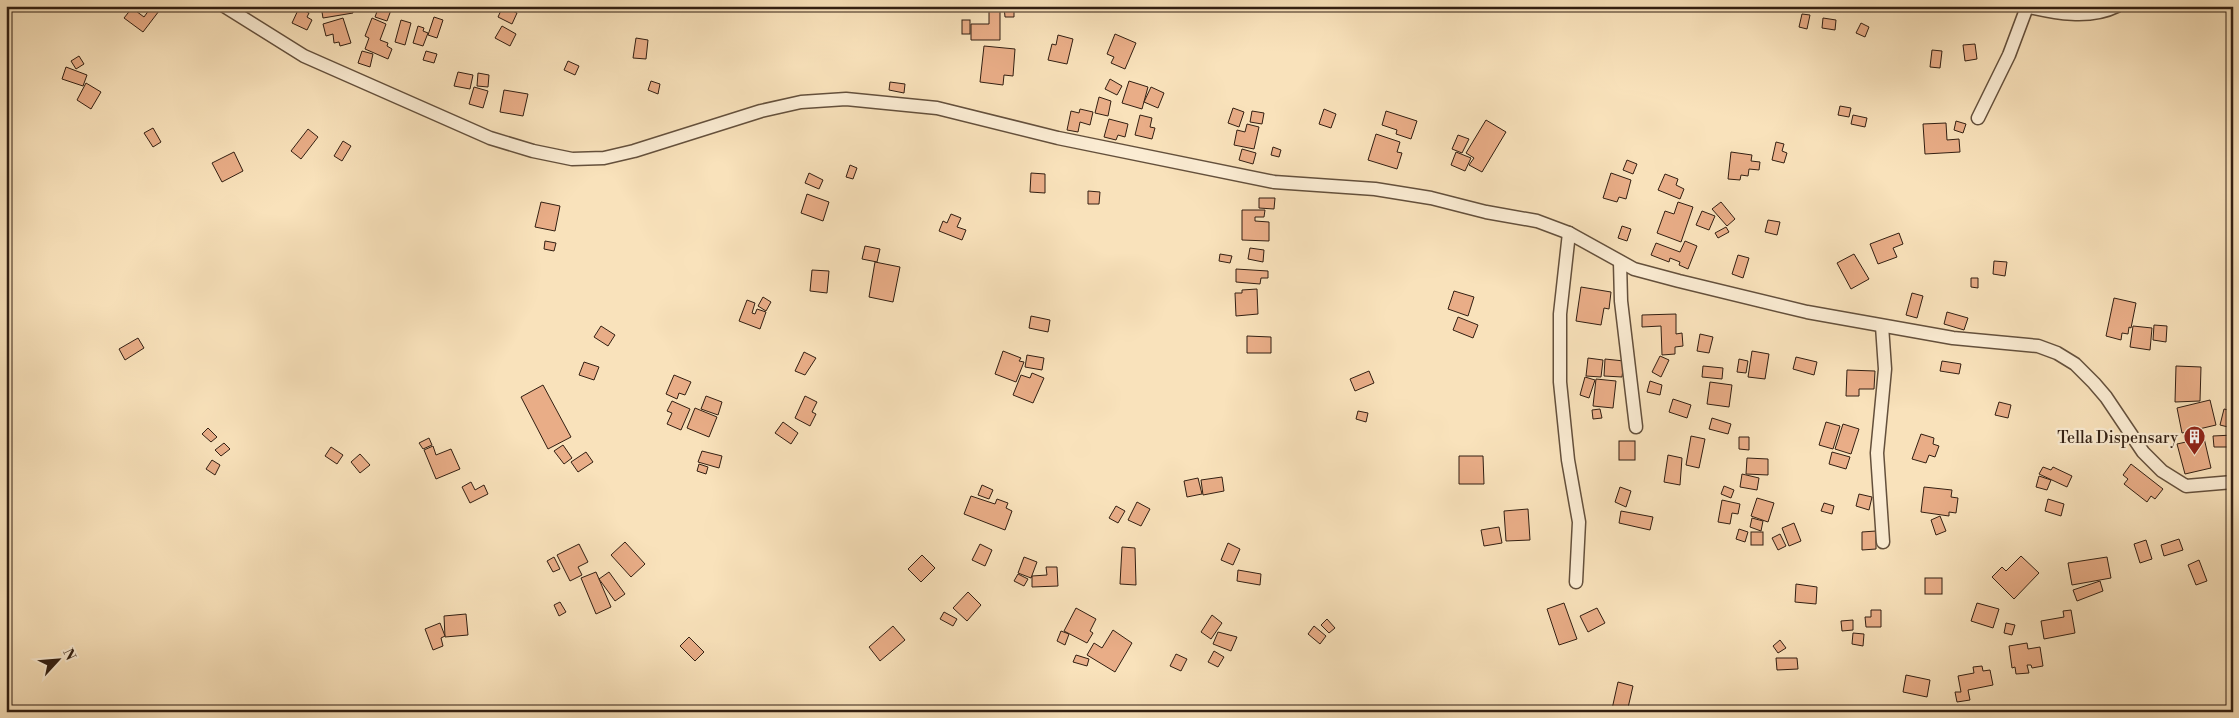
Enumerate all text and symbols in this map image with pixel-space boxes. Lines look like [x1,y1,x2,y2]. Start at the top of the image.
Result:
building icon: Tella Dispensary [2182,425,2206,456]
place label: Tella Dispensary [2057,428,2178,448]
north arrow [32,636,82,686]
text: N [58,646,79,664]

